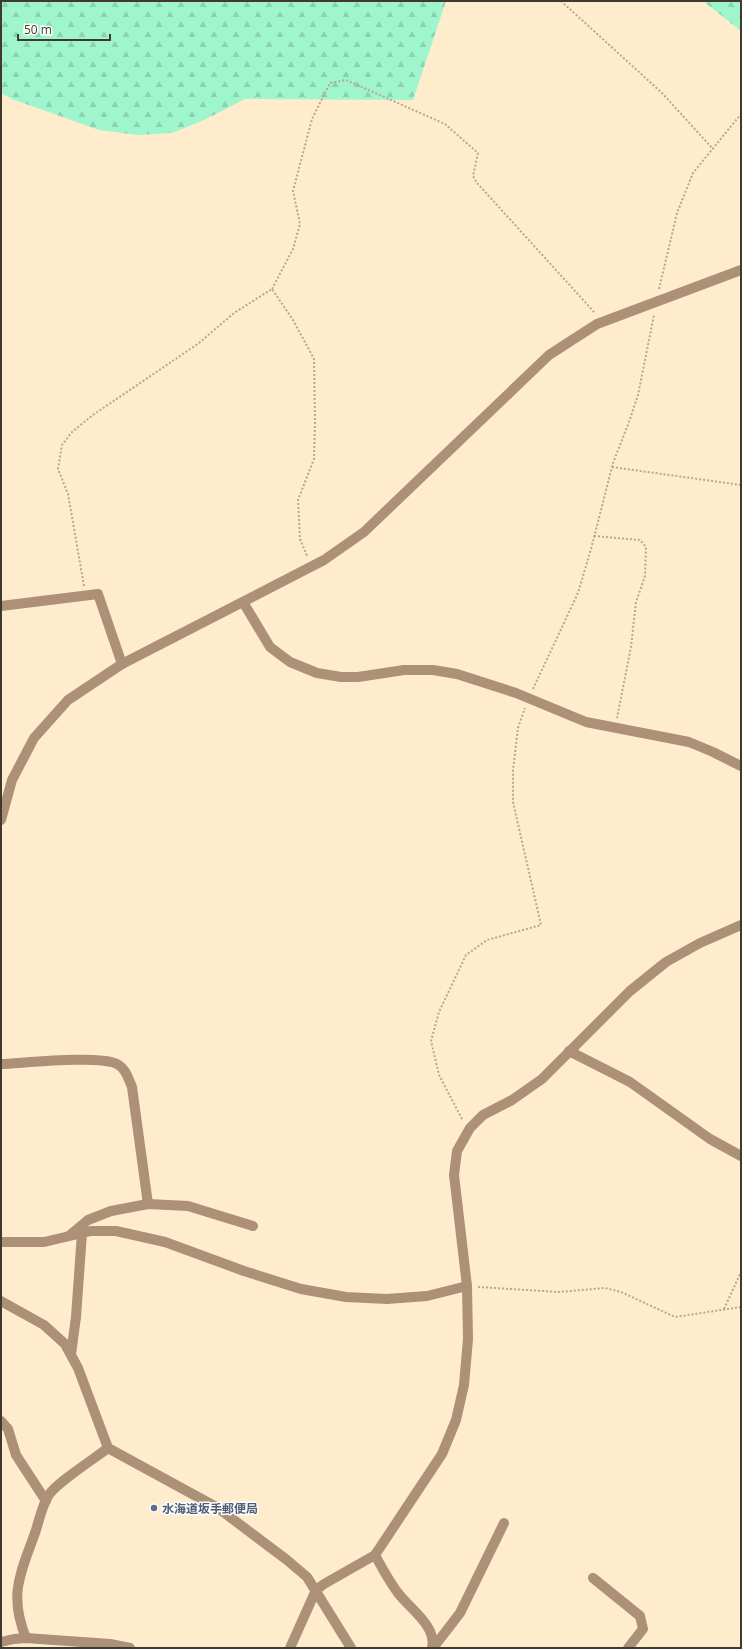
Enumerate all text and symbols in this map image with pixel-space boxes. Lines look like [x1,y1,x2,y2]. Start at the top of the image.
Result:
scale bar [18,16,110,42]
text: 50 m [24,21,52,38]
place label: 水海道坂手郵便局 [162,1500,258,1517]
marker: 水海道坂手郵便局 [149,1503,159,1513]

